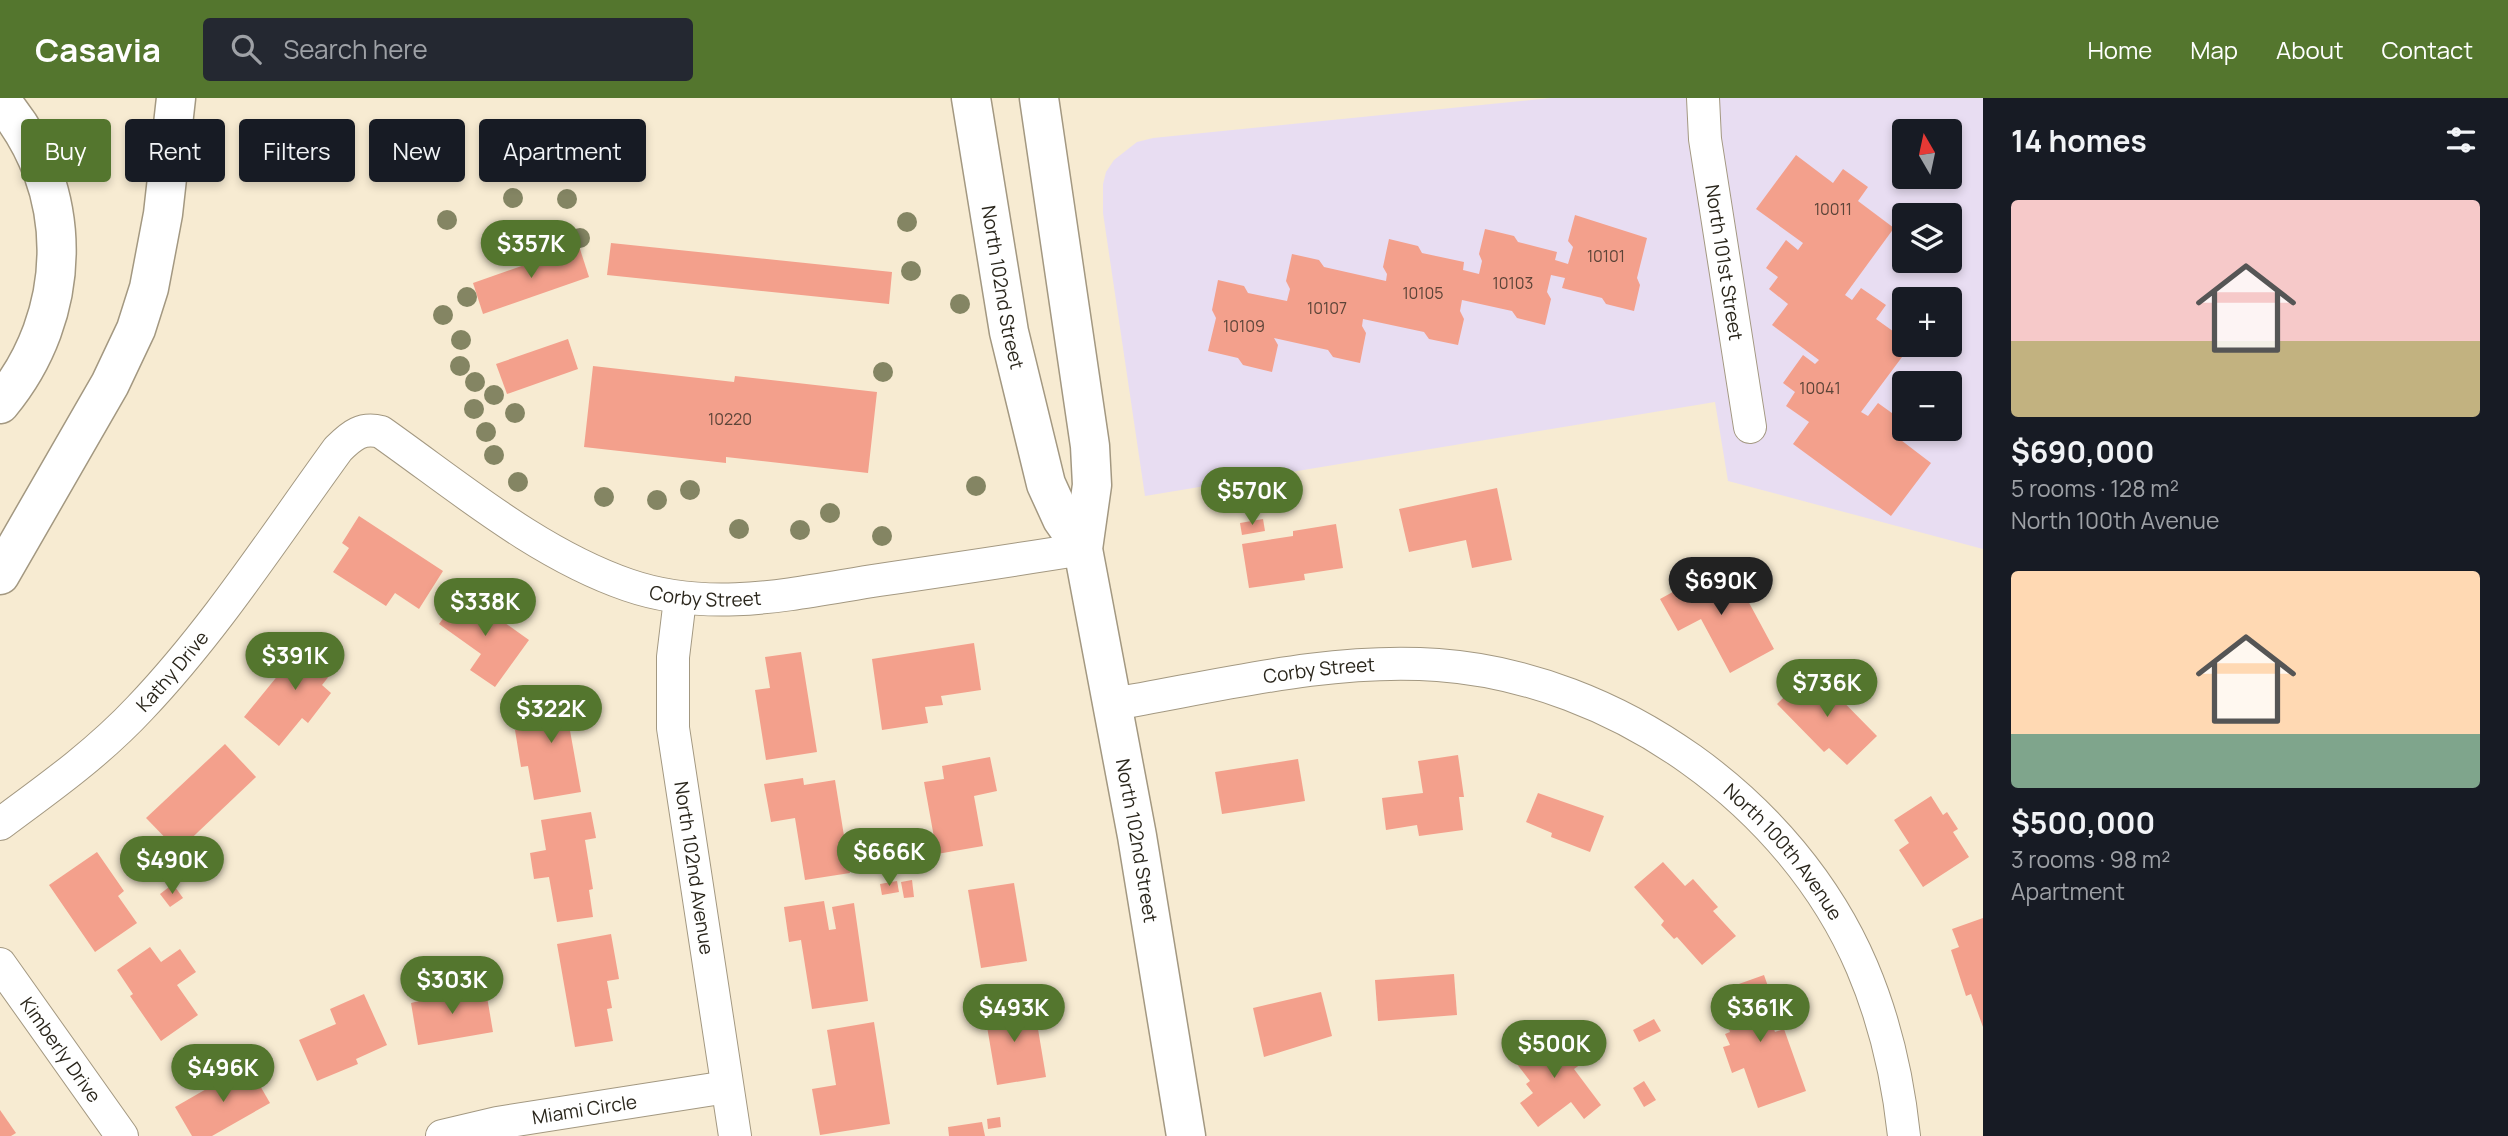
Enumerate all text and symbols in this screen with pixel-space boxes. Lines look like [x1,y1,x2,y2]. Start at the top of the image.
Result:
search box [203,18,693,81]
text: Casavia [35,27,161,72]
icon: search [227,30,265,68]
text: Search here [283,31,428,67]
text: Home [2087,33,2152,66]
text: Map [2190,33,2238,66]
text: About [2276,33,2344,66]
text: Contact [2382,33,2473,66]
chip: Buy [21,119,111,182]
chip: Rent [125,119,225,182]
chip: Filters [239,119,355,182]
chip: New [369,119,465,182]
chip: Apartment [479,119,646,182]
north arrow [1892,119,1962,189]
map controls [1892,119,1962,441]
text: 14 homes [2011,120,2147,161]
icon: filters [2442,121,2480,159]
street label: North 101st Street [1699,183,1749,342]
house number: 10011 [1814,198,1852,220]
button: layers [1892,203,1962,273]
street label: North 102nd Street [976,204,1031,372]
pin: $357K [482,220,580,280]
text: $357K [497,227,565,259]
house number: 10101 [1587,245,1625,267]
icon: home [2183,245,2309,371]
house number: 10103 [1493,272,1533,294]
house number: 10105 [1402,282,1444,304]
button: + [1892,287,1962,357]
house number: 10107 [1307,297,1347,319]
house number: 10109 [1223,315,1265,337]
button: − [1892,371,1962,441]
house number: 10041 [1799,377,1841,399]
house number: 10220 [708,408,752,430]
text: $690,000 [2011,431,2154,472]
pin: $570K [1203,468,1301,527]
text: 5 rooms · 128 m² [2011,472,2179,504]
text: $570K [1217,474,1287,506]
text: North 100th Avenue [2011,504,2219,536]
pin: $690K [1672,558,1770,617]
text: $690K [1685,564,1757,596]
pin: $338K [436,578,534,638]
street label: Corby Street [647,579,762,613]
text: $338K [450,585,520,617]
icon: home [2183,616,2309,742]
street label: Kathy Drive [130,625,214,717]
pin: $391K [246,632,344,692]
text: $391K [261,639,329,671]
street label: Corby Street [1261,651,1376,689]
pin: $736K [1778,660,1876,719]
text: $736K [1792,666,1862,698]
pin: $322K [502,686,600,745]
text: $322K [516,692,586,724]
street label: North 102nd Street [1110,757,1164,924]
street label: North 100th Avenue [1718,777,1849,925]
street label: North 102nd Avenue [668,779,720,956]
text: $500,000 [2011,802,2155,843]
pin: $666K [840,828,938,888]
text: $666K [853,835,925,867]
pin: $490K [123,836,221,896]
text: $490K [136,843,208,875]
text: 3 rooms · 98 m² [2011,843,2171,875]
text: Apartment [2011,875,2125,907]
pin: $303K [403,956,501,1016]
text: $303K [416,963,488,995]
pin: $493K [965,984,1063,1044]
pin: $361K [1711,984,1809,1044]
text: $493K [979,991,1049,1023]
text: $361K [1727,991,1793,1023]
street label: Kimberly Drive [14,992,107,1108]
pin: $500K [1505,1020,1603,1080]
text: $500K [1517,1027,1591,1059]
pin: $496K [174,1044,272,1104]
text: $496K [187,1051,259,1083]
street label: Miami Circle [530,1088,639,1130]

